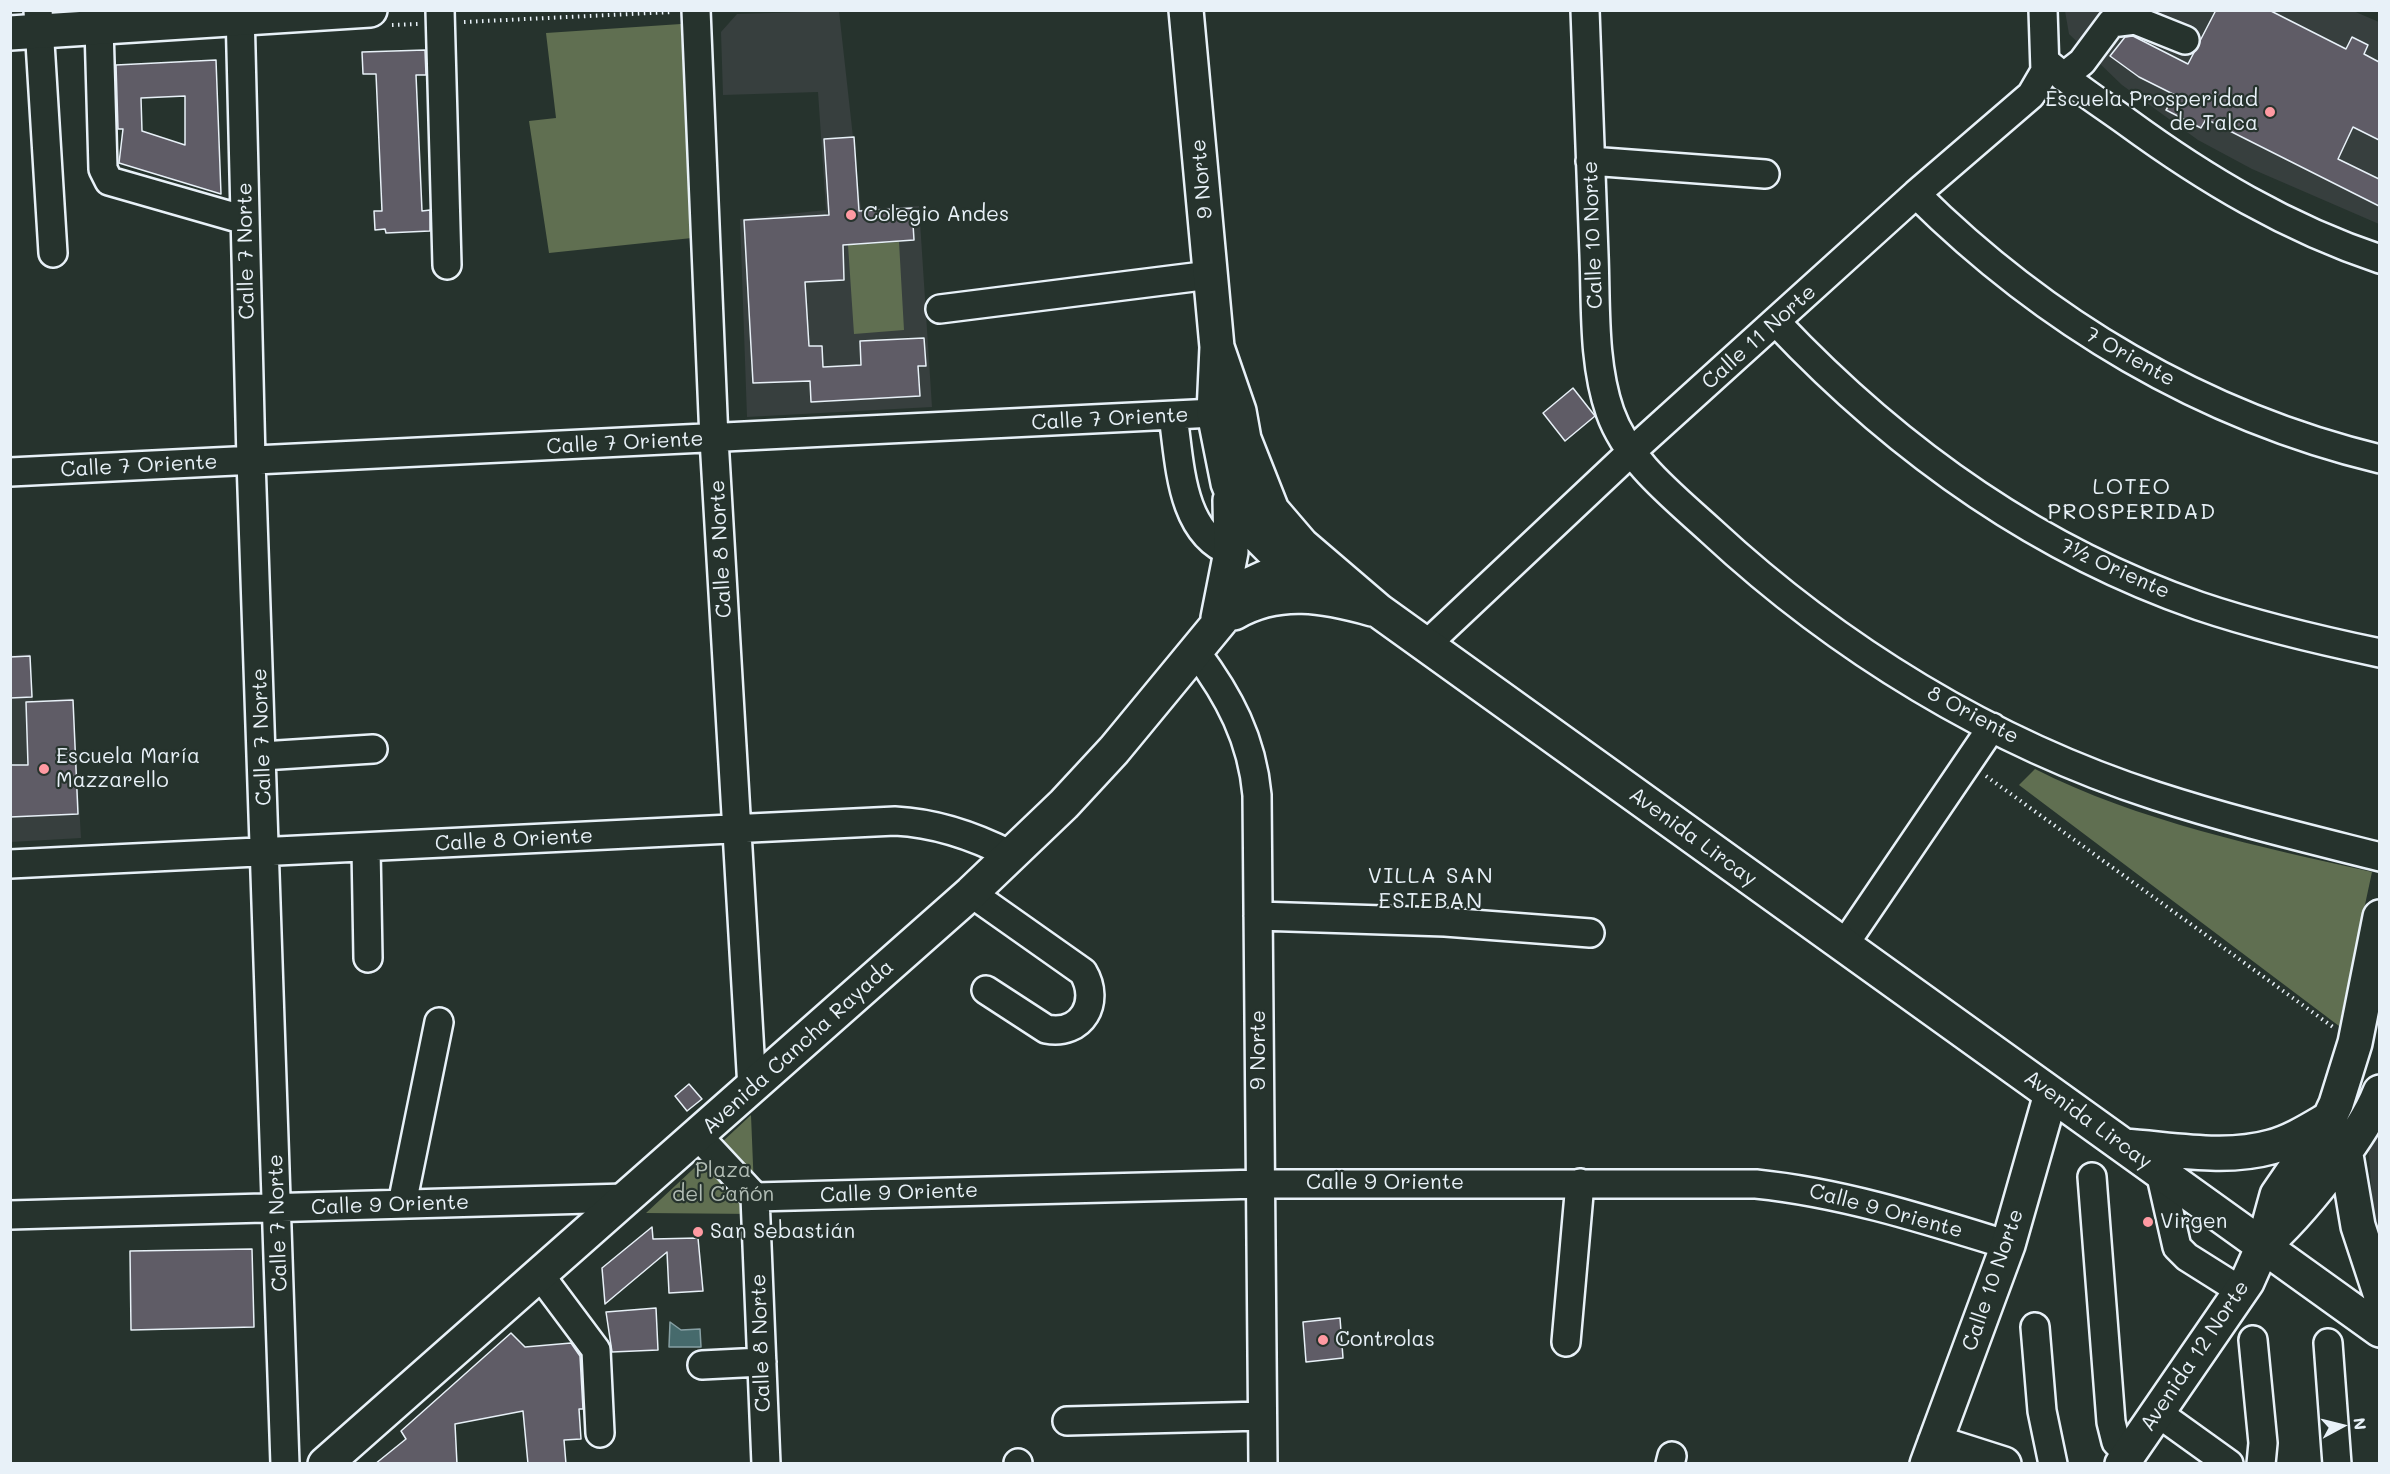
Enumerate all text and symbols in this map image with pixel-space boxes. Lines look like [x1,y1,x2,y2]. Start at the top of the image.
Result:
place label: Escuela Prosperidad de Talca [2045,87,2258,137]
marker: Escuela Prosperidad de Talca [2263,105,2277,119]
street label: 9 Norte [1186,138,1218,220]
street label: Calle 10 Norte [1578,161,1608,309]
street label: Calle 7 Norte [232,182,260,320]
place label: Colegio Andes [863,202,1009,228]
marker: Colegio Andes [844,208,858,222]
street label: Calle 11 Norte [1697,279,1821,395]
street label: 7 Oriente [2081,322,2179,392]
street label: Calle 7 Oriente [1031,402,1189,436]
street label: Calle 7 Oriente [546,426,704,460]
street label: Calle 7 Oriente [60,449,218,483]
district label: LOTEO PROSPERIDAD [2047,474,2217,526]
street label: Calle 8 Norte [705,479,737,619]
street label: 7½ Oriente [2056,534,2174,604]
street label: Calle 7 Norte [247,668,277,806]
street label: 8 Oriente [1923,680,2023,750]
place label: Escuela María Mazzarello [56,744,200,794]
marker: Escuela María Mazzarello [37,762,51,776]
street label: Avenida Lircay [1624,782,1762,892]
street label: Calle 8 Oriente [434,823,594,857]
district label: VILLA SAN ESTEBAN [1368,863,1494,914]
street label: Avenida Cancha Rayada [697,955,899,1139]
street label: 9 Norte [1246,1010,1272,1090]
street label: Avenida Lircay [2019,1065,2157,1175]
street label: Calle 7 Norte [263,1154,293,1292]
park label: Plaza del Cañón [672,1158,774,1208]
street label: Calle 9 Oriente [1306,1170,1464,1196]
street label: Calle 9 Oriente [820,1178,978,1208]
street label: Calle 9 Oriente [1806,1178,1966,1244]
street label: Calle 9 Oriente [311,1190,469,1220]
street label: Calle 10 Norte [1957,1206,2029,1354]
place label: Virgen [2160,1209,2227,1235]
marker: Virgen [2141,1215,2155,1229]
place label: San Sebastián [710,1219,855,1245]
marker: San Sebastián [691,1225,705,1239]
street label: Calle 8 Norte [746,1273,776,1413]
street label: Avenida 12 Norte [2135,1276,2255,1436]
place label: Controlas [1335,1327,1435,1353]
marker: Controlas [1316,1333,1330,1347]
north arrow [2312,1396,2372,1456]
text: N [2349,1416,2372,1431]

